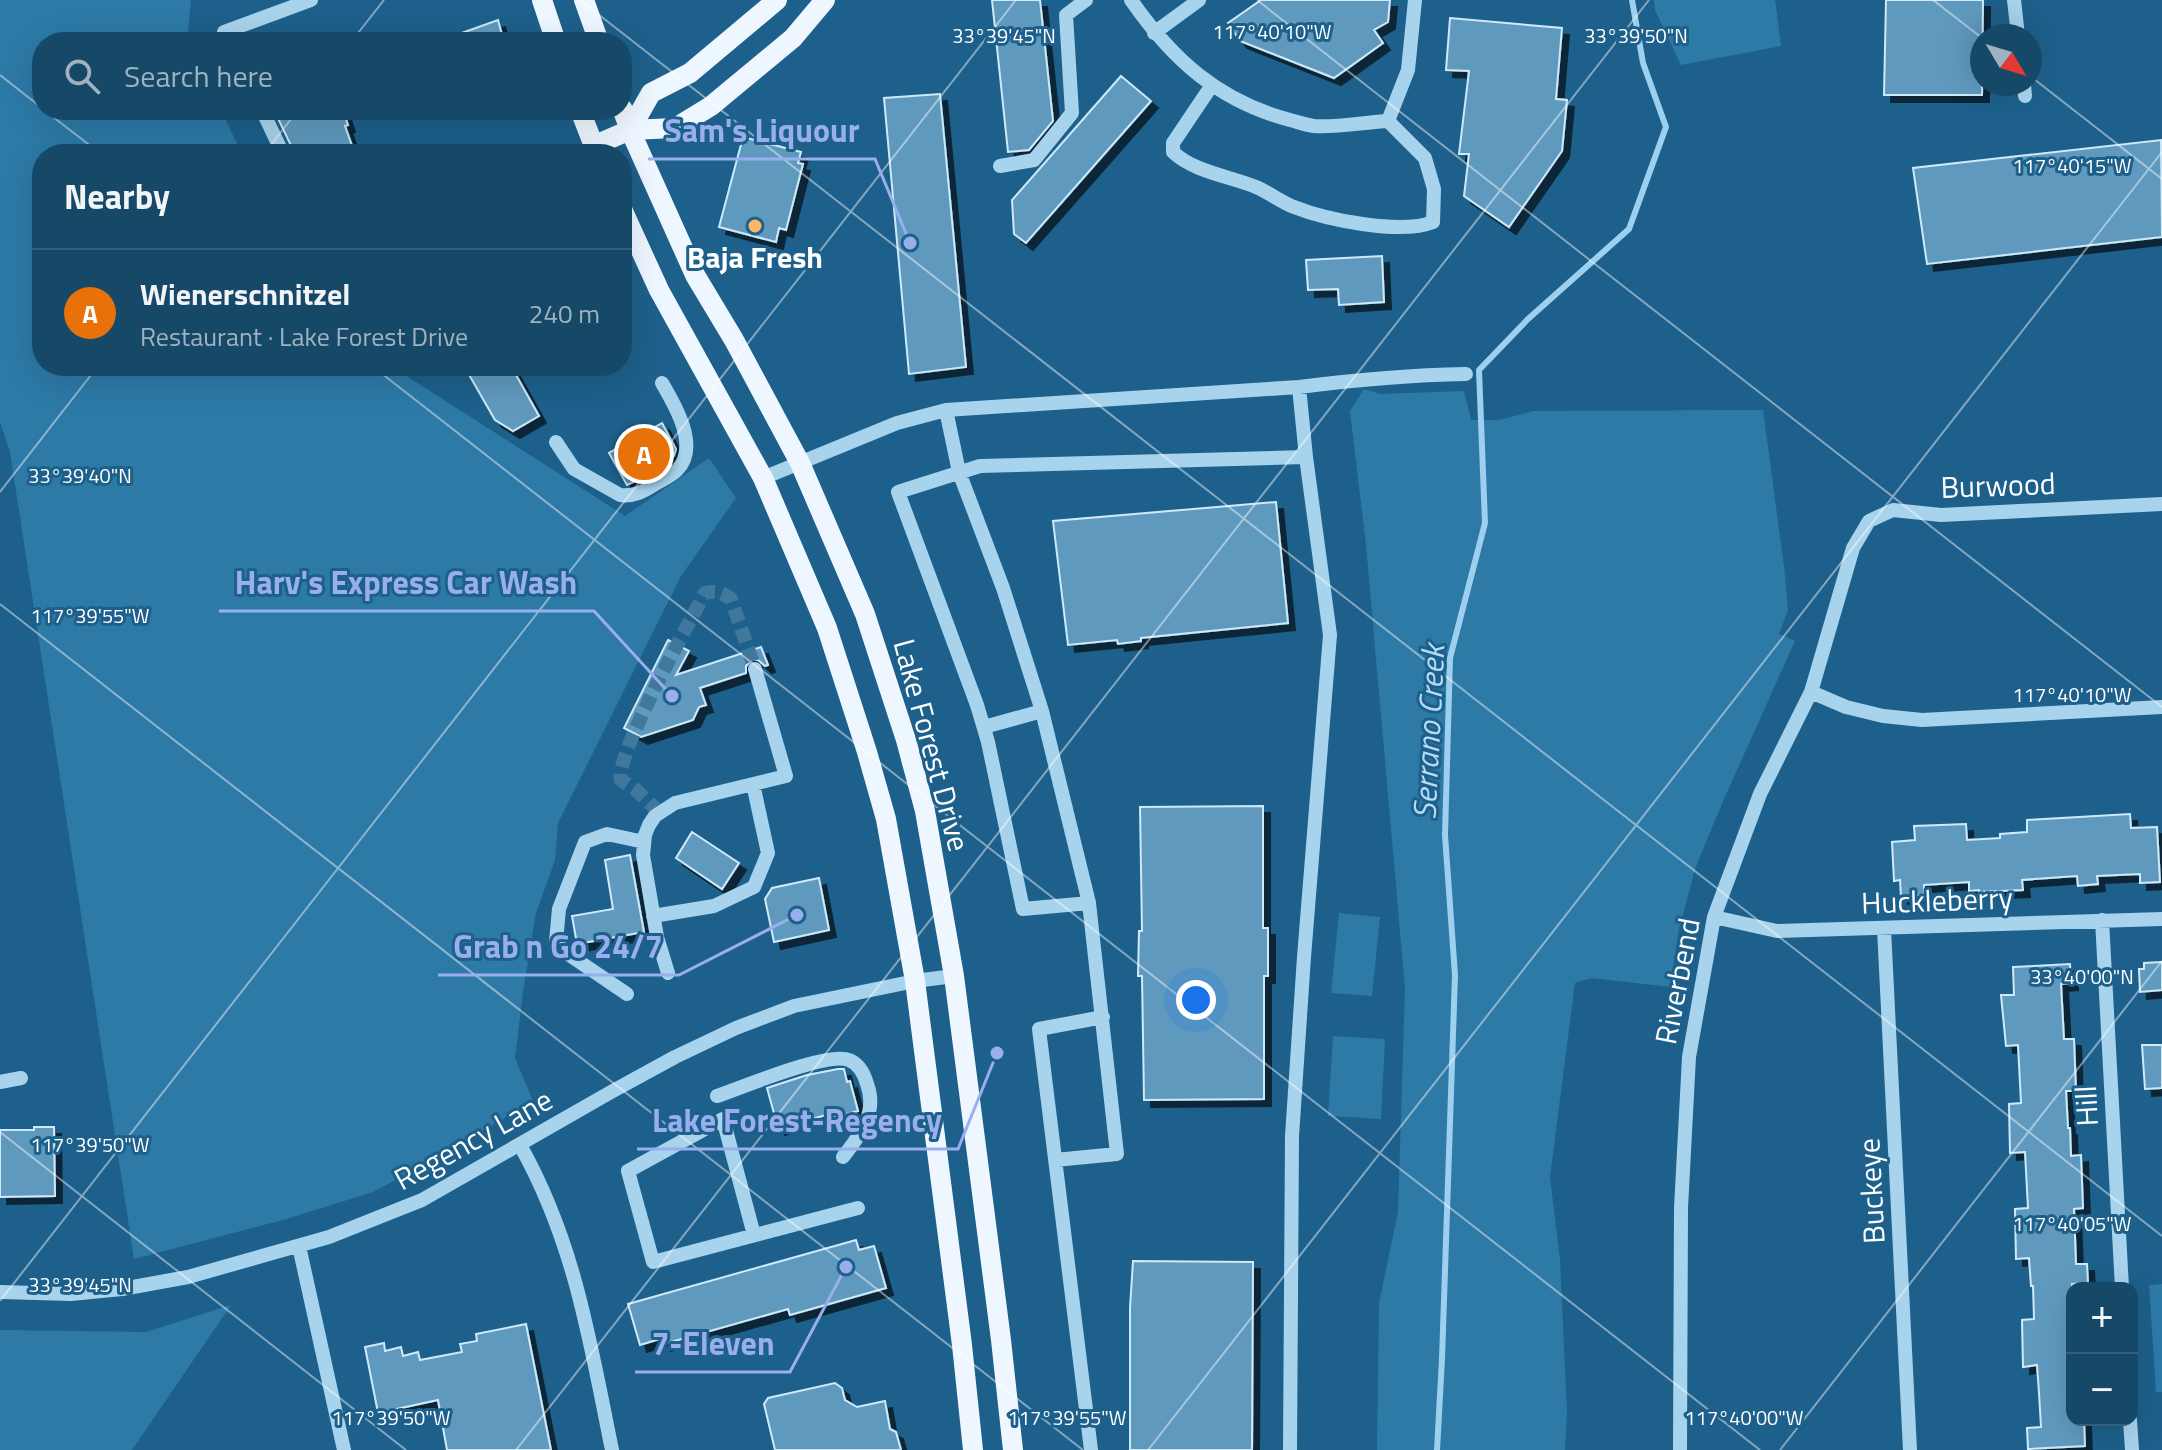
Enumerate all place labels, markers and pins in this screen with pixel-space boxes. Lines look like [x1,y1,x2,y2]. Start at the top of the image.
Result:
callout: Sam's Liquour [648,103,875,159]
marker: Baja Fresh [746,217,764,235]
place label: Baja Fresh [687,234,823,280]
pin: A [618,424,670,484]
callout: Harv's Express Car Wash [219,555,594,611]
callout: Grab n Go 24/7 [438,919,679,975]
callout: Lake Forest-Regency [637,1093,958,1149]
callout: 7-Eleven [635,1316,790,1372]

